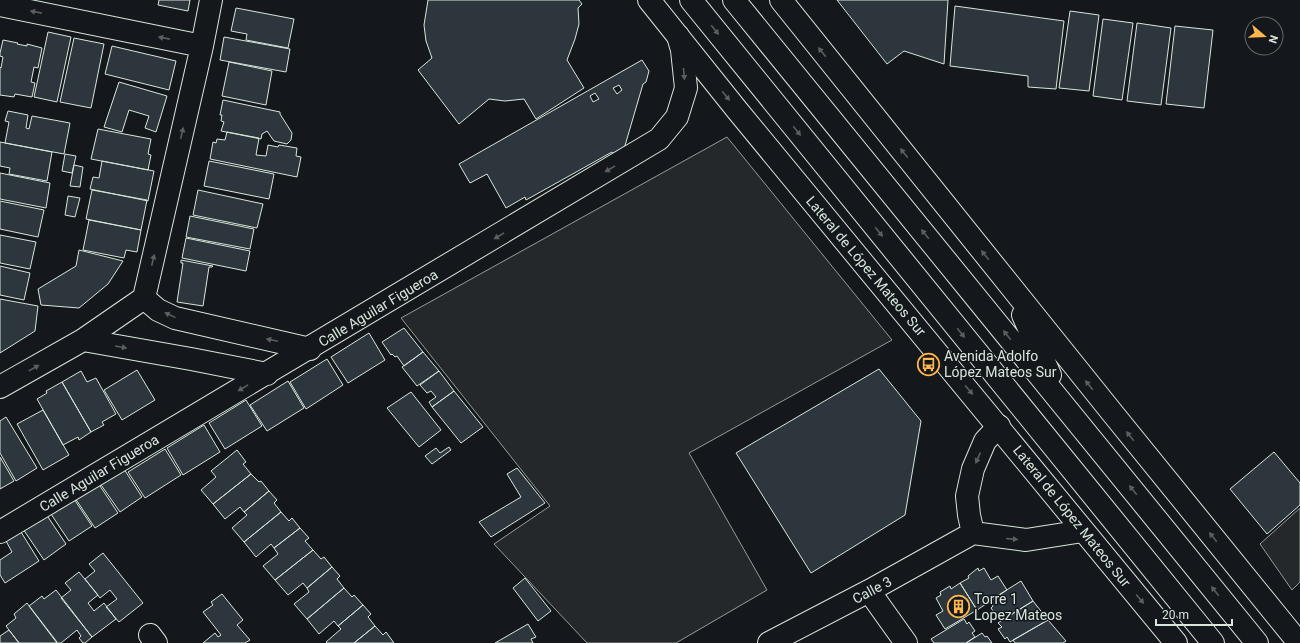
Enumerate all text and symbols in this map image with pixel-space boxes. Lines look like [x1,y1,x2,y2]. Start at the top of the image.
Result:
one-way arrow [30,9,42,15]
north arrow [1244,16,1284,56]
one-way arrow [711,25,720,36]
text: N [1265,33,1280,45]
one-way arrow [157,35,170,41]
one-way arrow [818,46,827,57]
one-way arrow [681,68,688,80]
one-way arrow [722,90,730,101]
one-way arrow [793,126,802,137]
one-way arrow [179,127,185,139]
one-way arrow [899,148,908,159]
one-way arrow [604,165,616,172]
street label: Lateral de López Mateos Sur [803,193,929,339]
one-way arrow [875,227,884,237]
one-way arrow [921,229,929,239]
one-way arrow [493,232,505,239]
one-way arrow [980,249,989,260]
one-way arrow [150,254,156,266]
street label: Calle Aguilar Figueroa [316,266,440,350]
one-way arrow [164,312,175,319]
one-way arrow [957,328,966,338]
one-way arrow [1003,329,1011,340]
one-way arrow [266,337,278,343]
one-way arrow [115,344,128,350]
place label: Avenida Adolfo López Mateos Sur [944,348,1057,380]
bus stop icon: Avenida Adolfo López Mateos Sur [915,351,941,377]
one-way arrow [28,364,40,371]
one-way arrow [1085,380,1094,390]
one-way arrow [237,385,249,392]
one-way arrow [965,385,974,396]
one-way arrow [1126,430,1135,441]
street label: Calle Aguilar Figueroa [37,431,161,515]
street label: Lateral de López Mateos Sur [1010,442,1134,590]
one-way arrow [975,453,981,464]
one-way arrow [1129,485,1138,495]
one-way arrow [1208,531,1217,542]
one-way arrow [1006,535,1018,542]
street label: Calle 3 [850,573,894,607]
one-way arrow [1211,586,1219,596]
place label: Torre 1 Lopez Mateos [974,591,1062,623]
building icon: Torre 1 Lopez Mateos [945,594,971,620]
one-way arrow [1136,594,1145,605]
scale bar [1156,601,1232,627]
text: 20 m [1162,608,1189,622]

